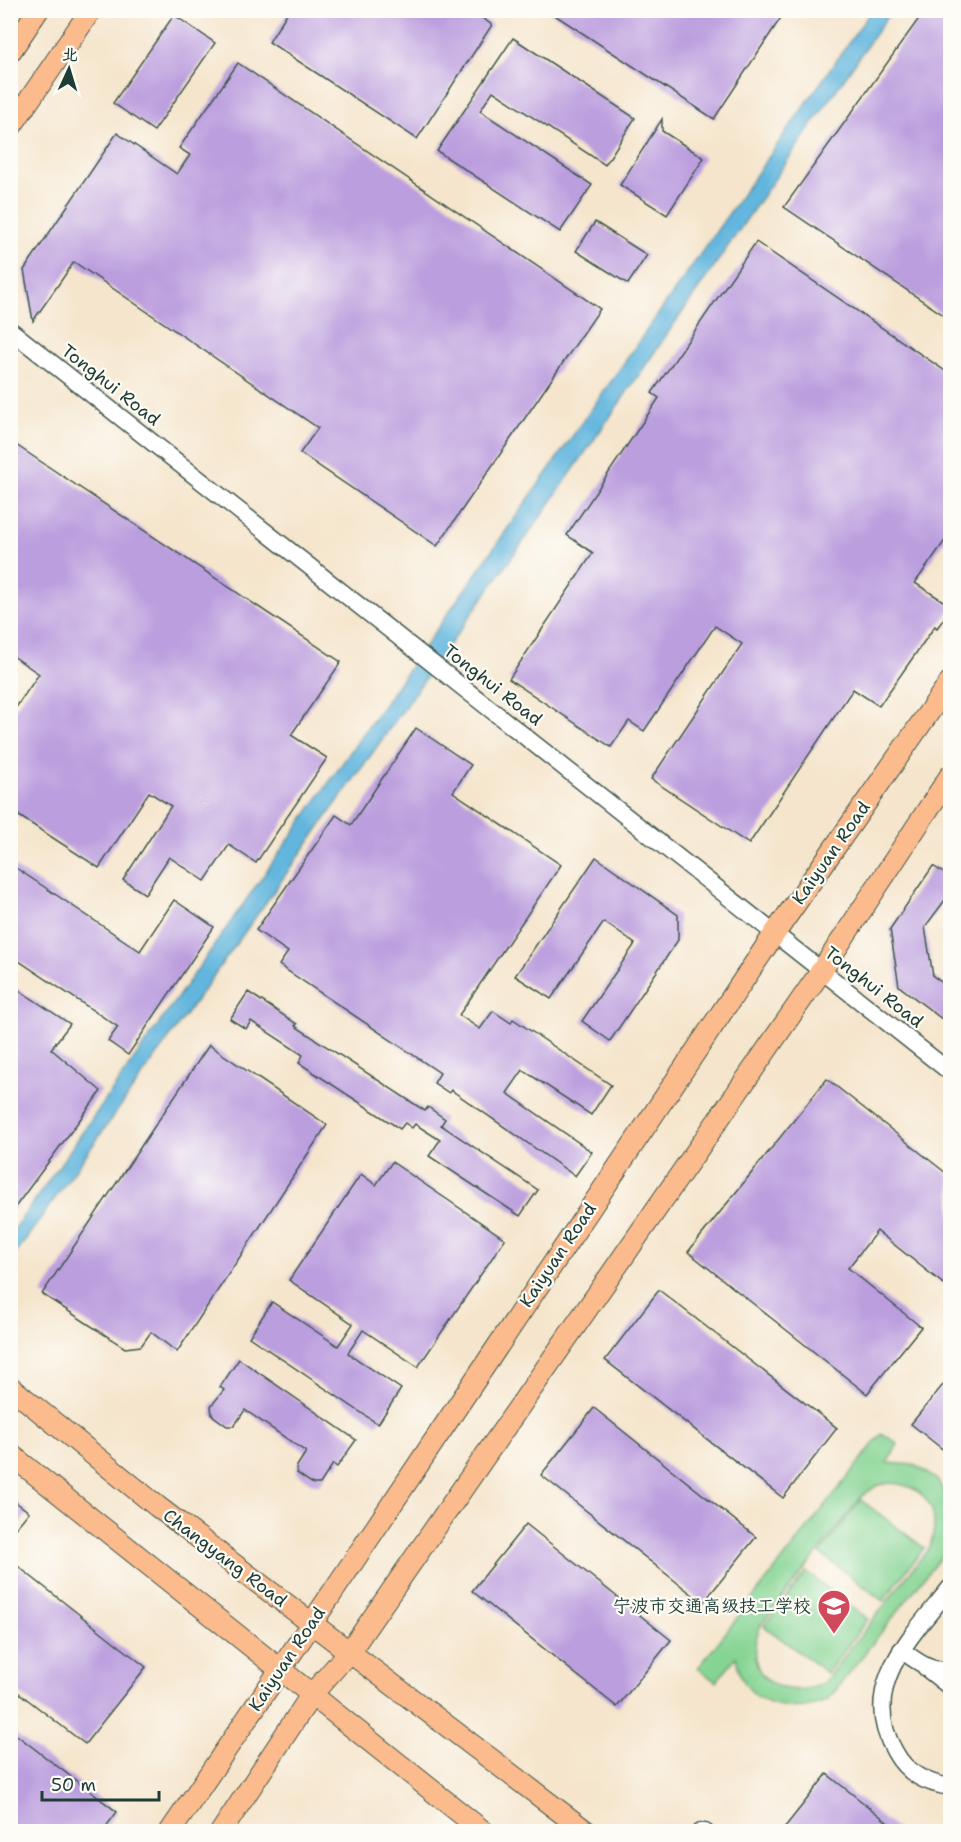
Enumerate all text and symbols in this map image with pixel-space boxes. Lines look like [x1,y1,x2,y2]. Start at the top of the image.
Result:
north arrow [39,39,99,99]
text: 北 [61,44,79,66]
street label: Tonghui Road [57,339,165,431]
street label: Tonghui Road [439,639,547,731]
street label: Kaiyuan Road [786,796,876,910]
street label: Tonghui Road [820,941,928,1033]
street label: Kaiyuan Road [514,1198,602,1312]
street label: Changyang Road [158,1503,292,1613]
school or university icon: 宁波市交通高级技工学校 [816,1588,852,1635]
place label: 宁波市交通高级技工学校 [613,1594,811,1618]
street label: Kaiyuan Road [243,1602,331,1716]
scale bar [42,1764,159,1802]
text: 50 m [51,1773,96,1797]

